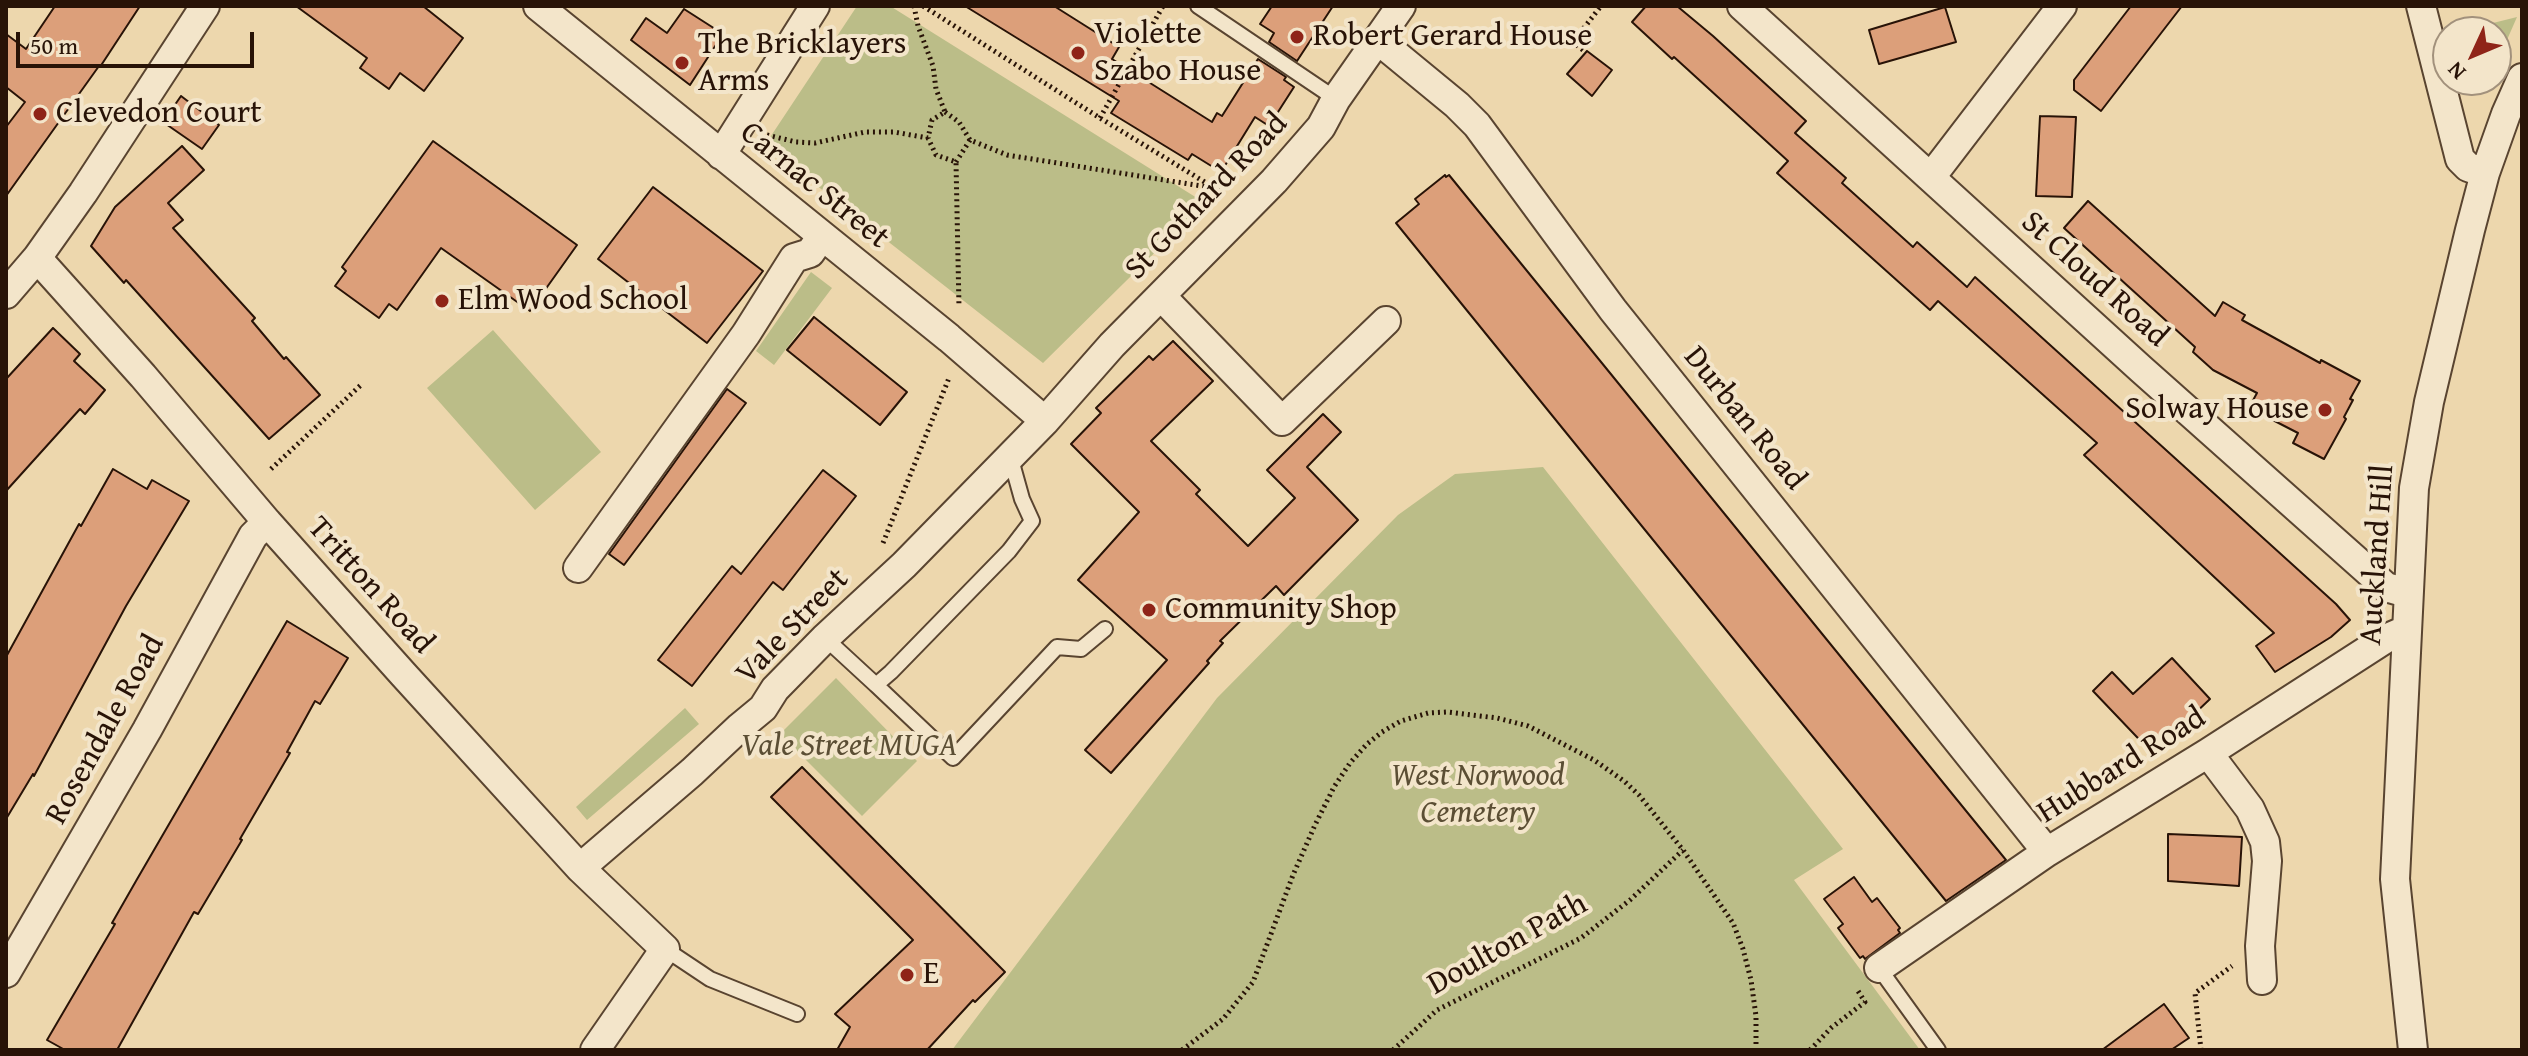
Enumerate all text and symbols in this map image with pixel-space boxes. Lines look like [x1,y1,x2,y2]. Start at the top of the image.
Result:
scale bar [20,16,258,66]
place label: Violette Szabo House [1094,16,1261,91]
north arrow [2432,16,2512,96]
place label: Robert Gerard House [1313,18,1592,56]
place label: The Bricklayers Arms [698,26,907,101]
text: 50 m [30,28,78,63]
marker: Robert Gerard House [1288,28,1306,46]
marker: Violette Szabo House [1069,44,1087,62]
marker: The Bricklayers Arms [673,54,691,72]
text: N [2440,55,2473,88]
place label: Clevedon Court [56,95,262,133]
marker: Clevedon Court [31,105,49,123]
street label: St Gothard Road [1118,105,1296,289]
street label: Carnac Street [732,114,896,258]
street label: St Cloud Road [2012,204,2176,356]
place label: Elm Wood School [458,282,688,320]
marker: Elm Wood School [433,292,451,310]
street label: Durban Road [1674,339,1814,499]
place label: Solway House [2125,391,2309,429]
marker: Solway House [2316,401,2334,419]
street label: Auckland Hill [2353,463,2403,647]
street label: Tritton Road [299,510,441,662]
street label: Vale Street [728,561,858,693]
place label: Community Shop [1165,591,1397,629]
marker: Community Shop [1140,601,1158,619]
street label: Rosendale Road [38,629,174,831]
street label: Hubbard Road [2031,699,2213,833]
park label: Vale Street MUGA [741,728,957,766]
park label: West Norwood Cemetery [1391,758,1565,833]
street label: Doulton Path [1422,885,1594,1005]
place label: E [923,956,939,994]
marker: E [898,966,916,984]

